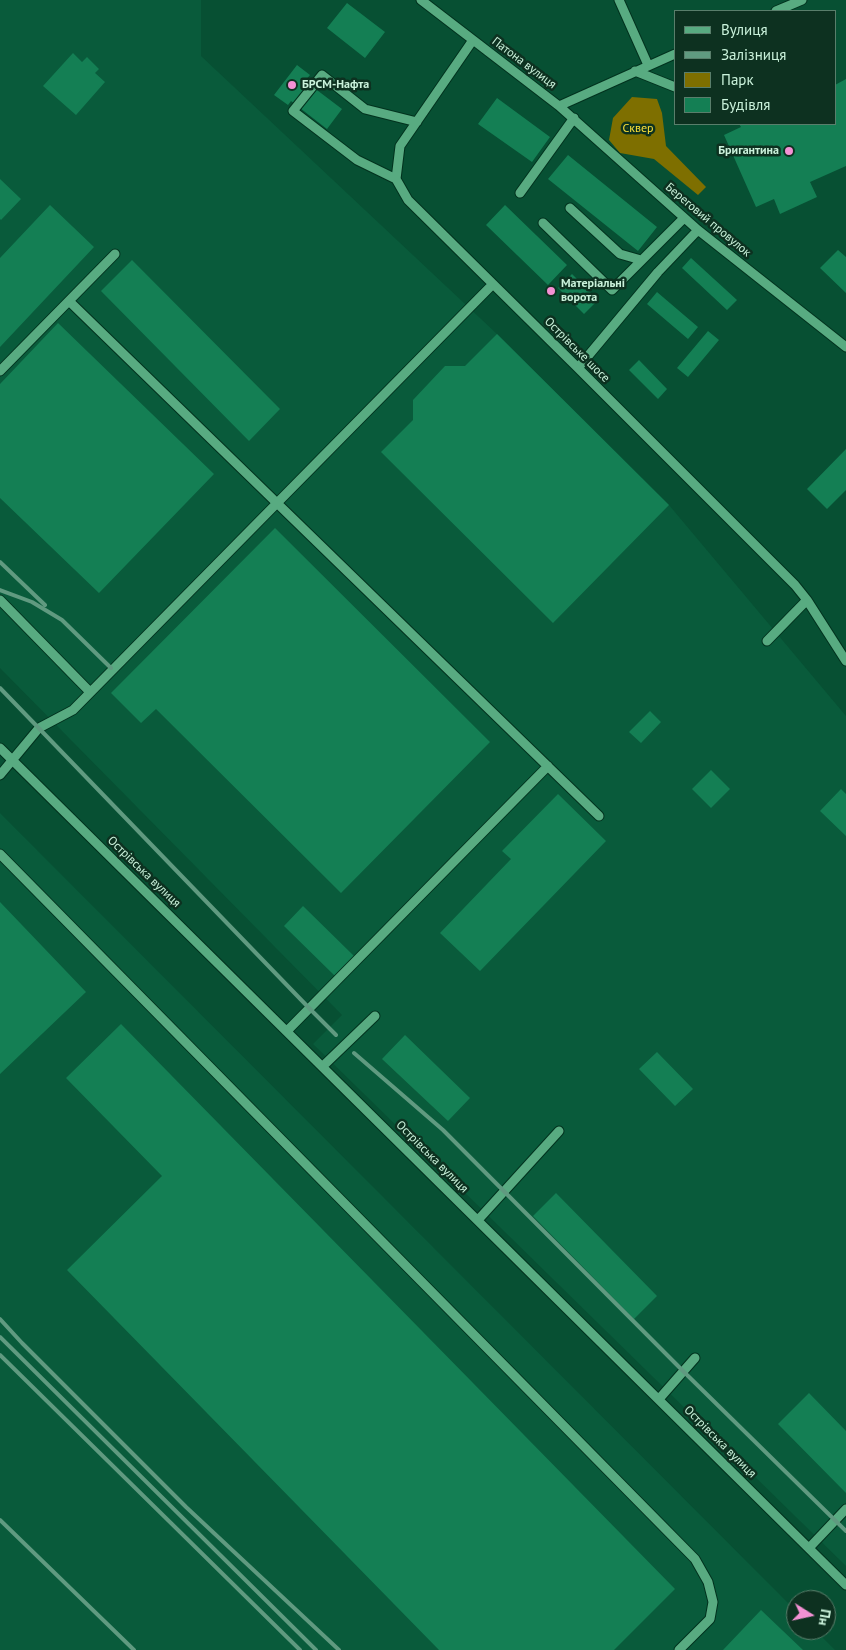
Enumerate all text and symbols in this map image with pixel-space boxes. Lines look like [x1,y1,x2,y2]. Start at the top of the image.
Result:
legend [674,10,836,125]
text: Вулиця [721,20,768,39]
street label: Патона вулиця [489,34,559,92]
text: Залізниця [721,45,786,64]
text: Парк [721,70,754,89]
place label: БРСМ-Нафта [302,78,369,92]
marker: БРСМ-Нафта [286,79,298,91]
text: Будівля [721,95,770,114]
park label: Сквер [622,122,654,136]
place label: Бригантина [718,144,779,158]
marker: Бригантина [783,145,795,157]
street label: Береговий провулок [662,180,754,260]
place label: Матеріальні ворота [561,277,625,305]
marker: Матеріальні ворота [545,285,557,297]
street label: Острівське шосе [541,314,613,386]
street label: Острівська вулиця [104,833,184,911]
street label: Острівська вулиця [393,1118,471,1196]
street label: Острівська вулиця [681,1403,759,1481]
north arrow [786,1590,836,1640]
text: Пн [814,1608,835,1627]

